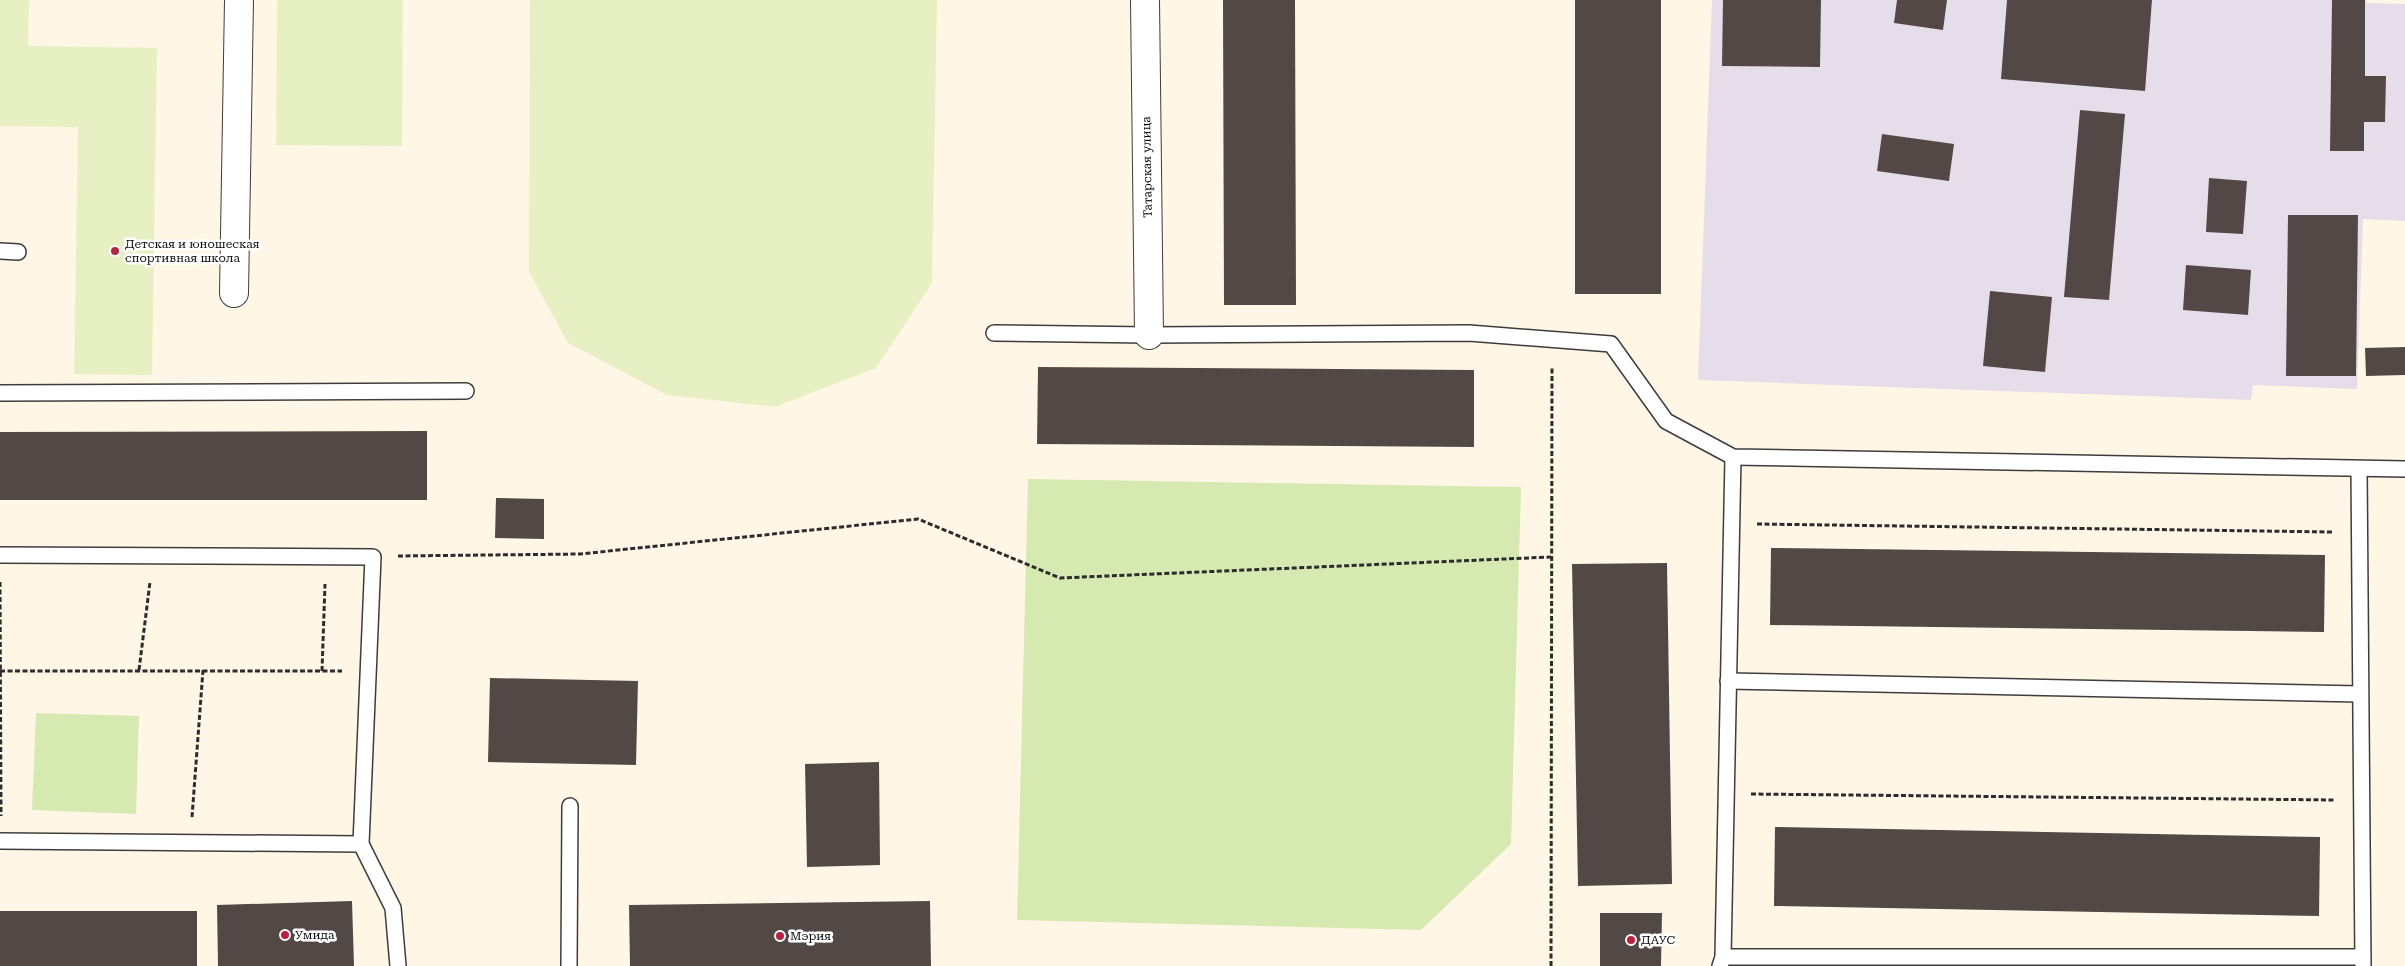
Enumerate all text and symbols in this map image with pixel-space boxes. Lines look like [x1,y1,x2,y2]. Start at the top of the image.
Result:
street label: Татарская улица [1139,116,1155,218]
place label: Детская и юношеская спортивная школа [125,237,260,265]
marker: Детская и юношеская спортивная школа [109,245,121,257]
place label: Умида [295,928,335,942]
marker: Умида [279,929,291,941]
place label: Мэрия [790,929,831,943]
marker: Мэрия [774,930,786,942]
place label: ДАУС [1641,933,1675,947]
marker: ДАУС [1625,934,1637,946]

